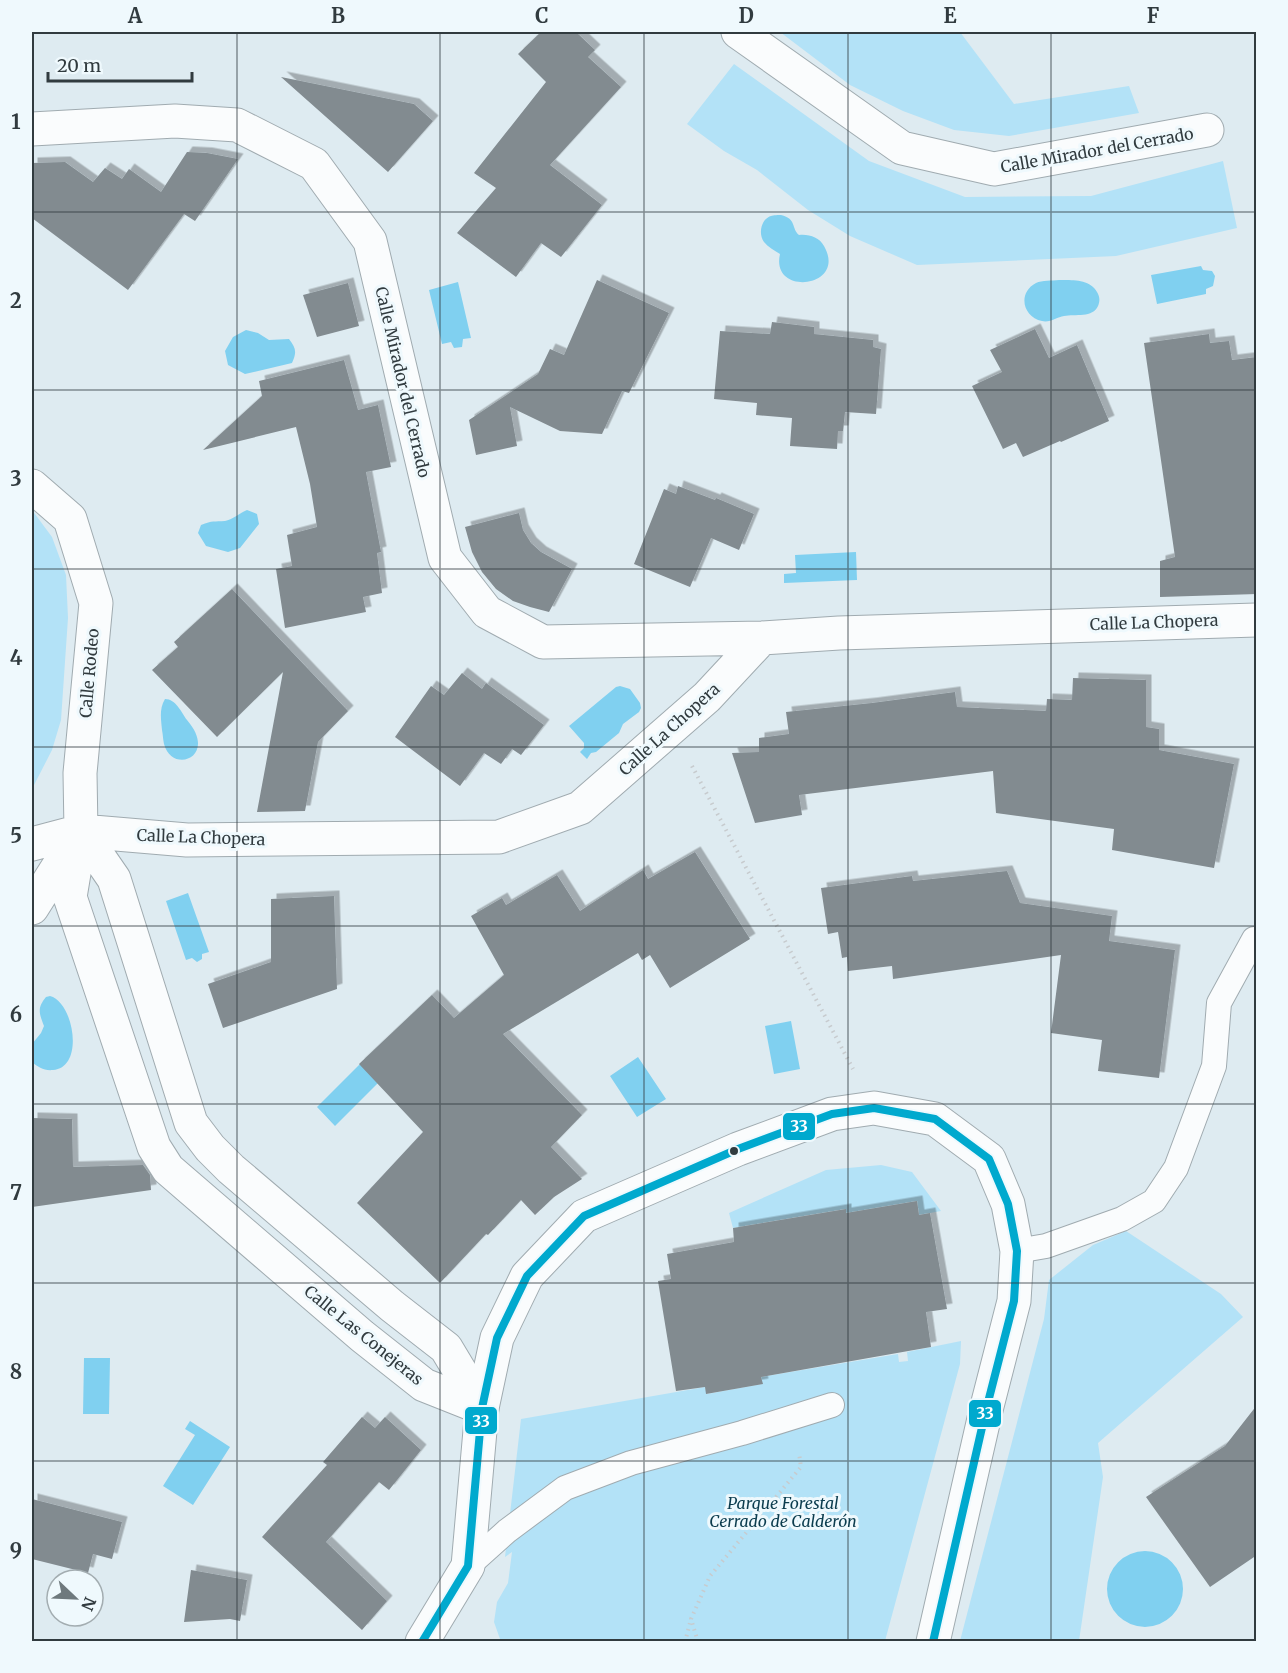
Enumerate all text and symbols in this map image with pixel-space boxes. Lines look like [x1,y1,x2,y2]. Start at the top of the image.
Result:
text: A [127,3,143,28]
text: B [331,3,345,28]
text: C [535,3,549,28]
text: D [738,3,754,28]
text: E [943,3,957,28]
text: F [1147,3,1160,28]
scale bar [48,45,192,83]
text: 20 m [57,54,101,77]
text: 1 [11,109,21,134]
street label: Calle Mirador del Cerrado [999,123,1195,177]
street label: Calle Mirador del Cerrado [371,285,435,479]
text: 2 [10,288,22,313]
text: 3 [10,466,22,491]
street label: Calle La Chopera [1089,610,1219,634]
street label: Calle Rodeo [75,627,103,719]
text: 4 [10,645,23,670]
street label: Calle La Chopera [615,678,724,779]
text: 5 [10,823,22,848]
street label: Calle La Chopera [136,825,266,849]
text: 6 [10,1002,22,1027]
line badge: 33 [782,1112,816,1141]
text: 33 [790,1116,808,1136]
unlabelled marker [728,1145,740,1157]
text: 7 [10,1180,22,1205]
street label: Calle Las Conejeras [301,1281,428,1389]
text: 8 [10,1359,22,1384]
line badge: 33 [968,1399,1002,1428]
text: 33 [976,1403,994,1423]
line badge: 33 [464,1406,498,1435]
text: 33 [472,1411,490,1431]
park label: Parque Forestal Cerrado de Calderón [709,1493,857,1531]
text: 9 [10,1538,22,1563]
north arrow [45,1568,105,1628]
text: N [77,1594,100,1614]

